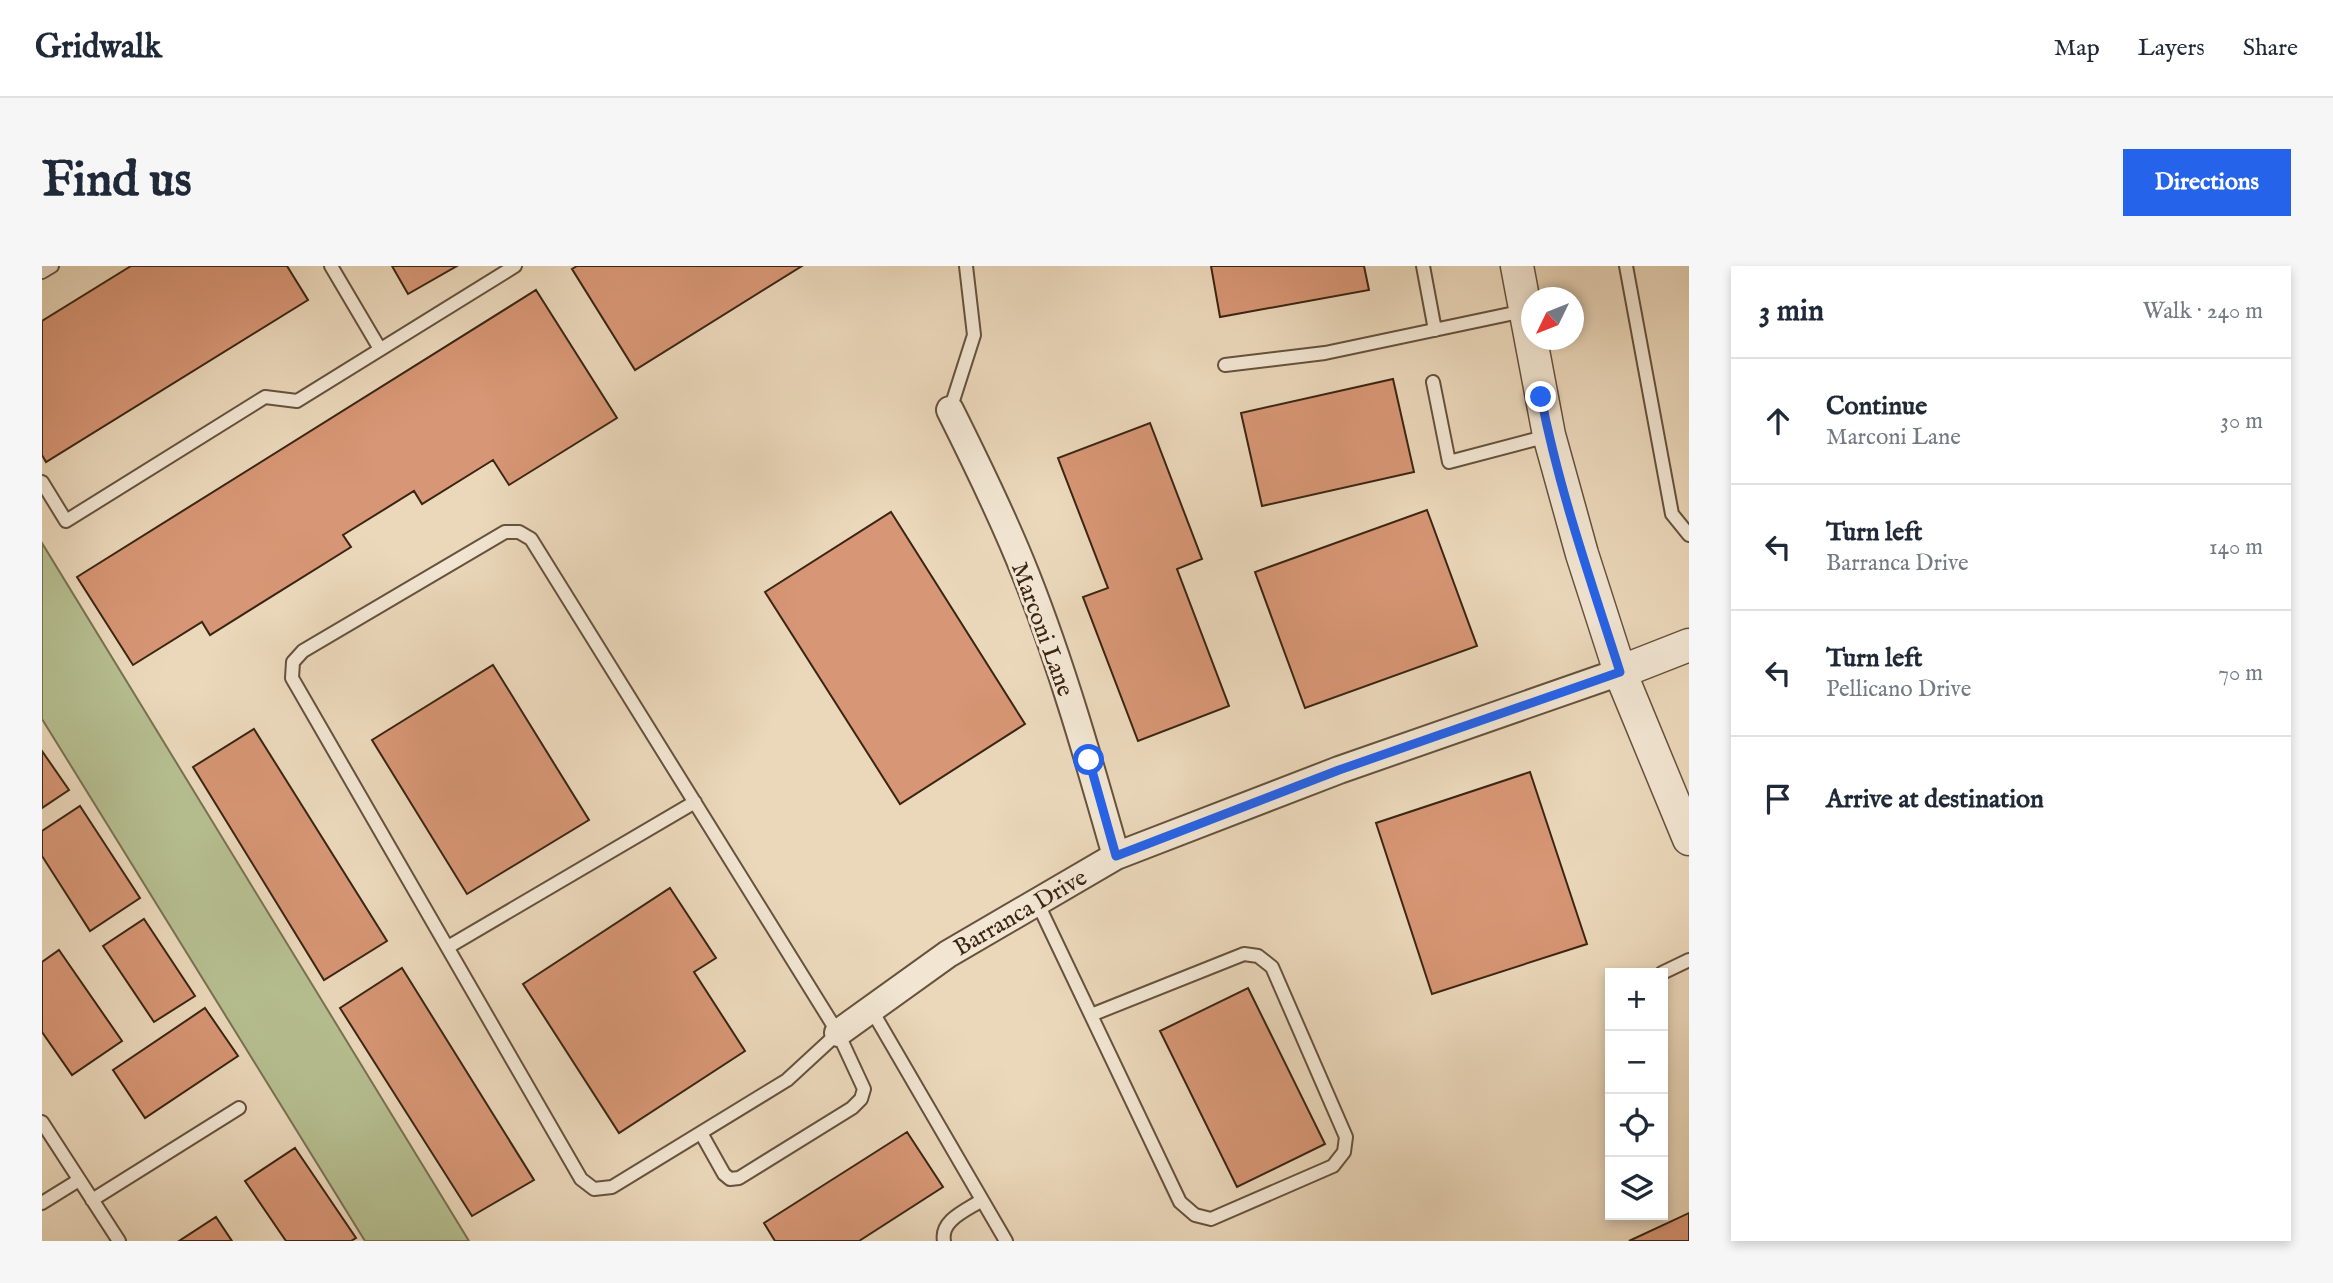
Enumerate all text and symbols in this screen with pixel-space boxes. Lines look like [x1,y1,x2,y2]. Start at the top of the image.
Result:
text: Gridwalk [35,27,162,69]
text: Map [2054,33,2100,64]
text: Layers [2138,33,2205,64]
text: Share [2243,33,2298,64]
button: Directions [2123,149,2291,216]
text: Find us [42,151,192,213]
north arrow [1521,287,1584,350]
text: 3 min [1759,293,1824,331]
text: Walk · 240 m [2143,297,2263,326]
route end [1525,381,1556,412]
text: Continue [1826,390,1927,423]
icon: ahead [1759,402,1797,440]
text: 30 m [2220,407,2263,436]
text: Marconi Lane [1826,423,1961,452]
text: Turn left [1826,516,1923,549]
icon: left [1759,528,1797,566]
text: 140 m [2209,533,2263,562]
text: Barranca Drive [1826,549,1969,578]
street label: Marconi Lane [1003,558,1080,701]
text: Turn left [1826,642,1923,675]
icon: left [1759,654,1797,692]
text: 70 m [2218,659,2263,688]
text: Pellicano Drive [1826,675,1971,704]
route start [1073,744,1104,775]
icon: arrive [1759,780,1797,818]
text: Arrive at destination [1826,783,2044,816]
street label: Barranca Drive [949,863,1093,964]
map controls [1605,968,1668,1220]
button: + [1605,968,1668,1031]
button: − [1605,1031,1668,1094]
button: locate [1605,1094,1668,1157]
button: layers [1605,1157,1668,1220]

